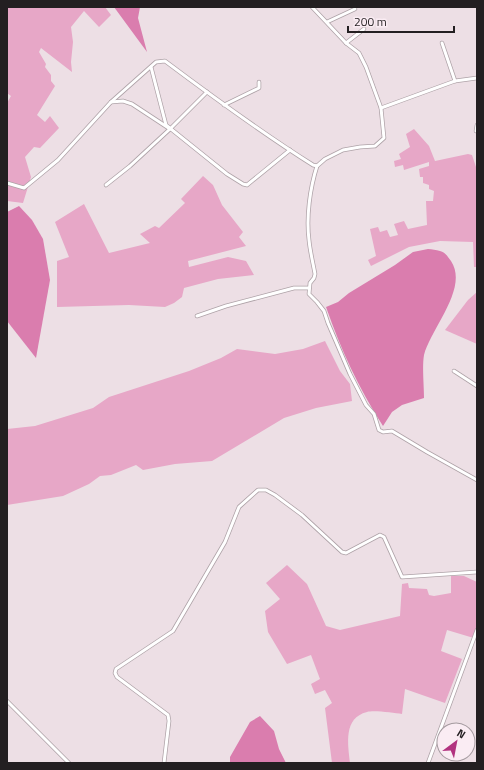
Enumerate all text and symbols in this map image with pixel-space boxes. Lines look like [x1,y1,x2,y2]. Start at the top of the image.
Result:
scale bar [348,8,454,34]
text: 200 m [354,12,387,31]
north arrow [436,722,476,762]
text: N [454,725,469,742]

